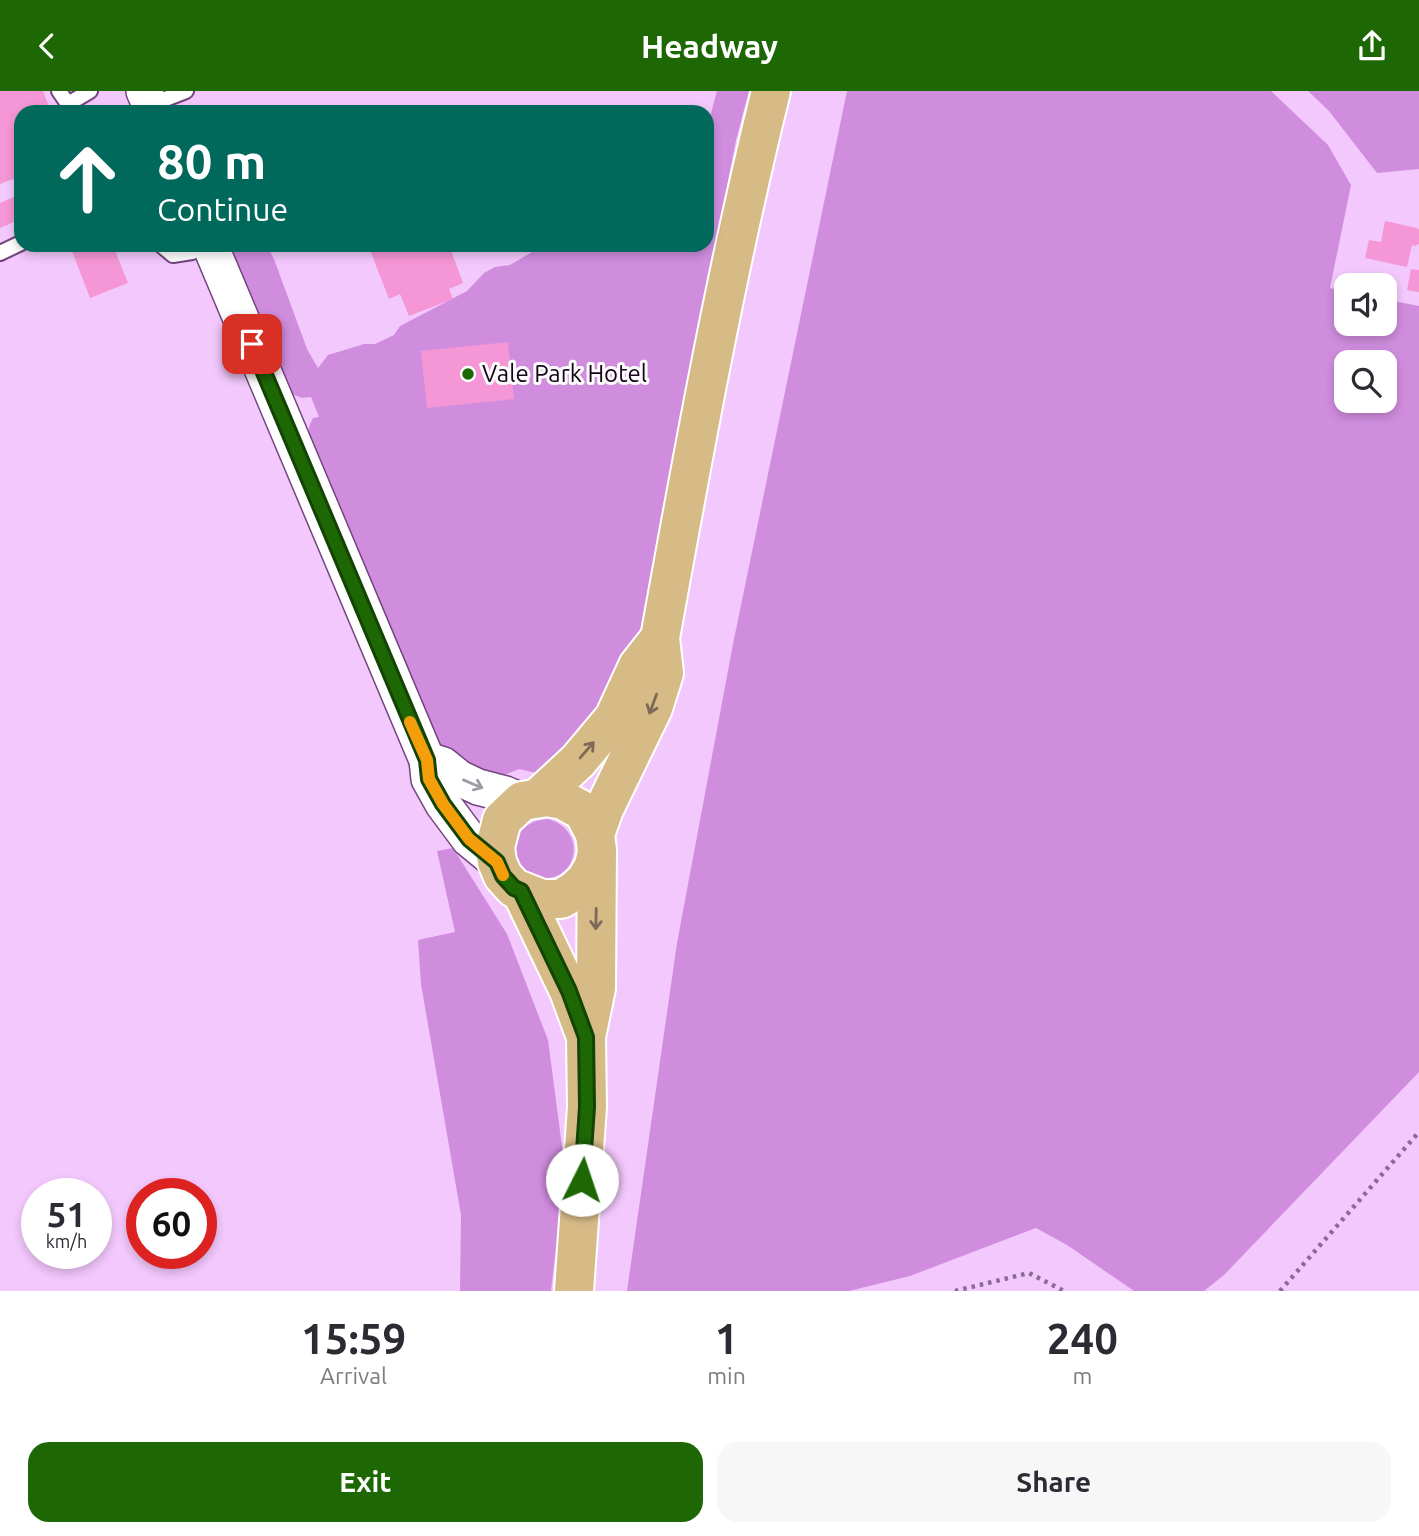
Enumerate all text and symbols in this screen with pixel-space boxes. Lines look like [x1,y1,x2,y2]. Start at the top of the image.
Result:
icon: back [28,27,66,65]
icon: share [1353,27,1391,65]
text: Headway [641,28,778,64]
icon: ahead [42,133,133,224]
text: 80 m [157,133,266,188]
text: Continue [157,191,288,227]
map controls [1334,273,1397,413]
button: sound [1334,273,1397,336]
pin [222,314,282,374]
icon: arrive [233,325,271,363]
button: search [1334,350,1397,413]
place label: Vale Park Hotel [482,360,647,387]
marker: Vale Park Hotel [460,366,476,382]
one-way arrow [646,693,658,715]
one-way arrow [579,741,595,759]
one-way arrow [462,779,483,792]
one-way arrow [589,907,603,930]
position arrow [545,1143,619,1217]
speed limit sign: 60 [126,1178,217,1269]
text: 51 [47,1194,86,1234]
text: km/h [46,1231,87,1251]
text: 15:59 [301,1315,406,1362]
text: 1 [715,1315,738,1362]
text: 240 [1047,1315,1118,1362]
text: Arrival [320,1363,387,1388]
text: min [707,1363,746,1388]
text: m [1072,1363,1092,1388]
button: Exit [28,1442,703,1522]
button: Share [717,1442,1391,1522]

